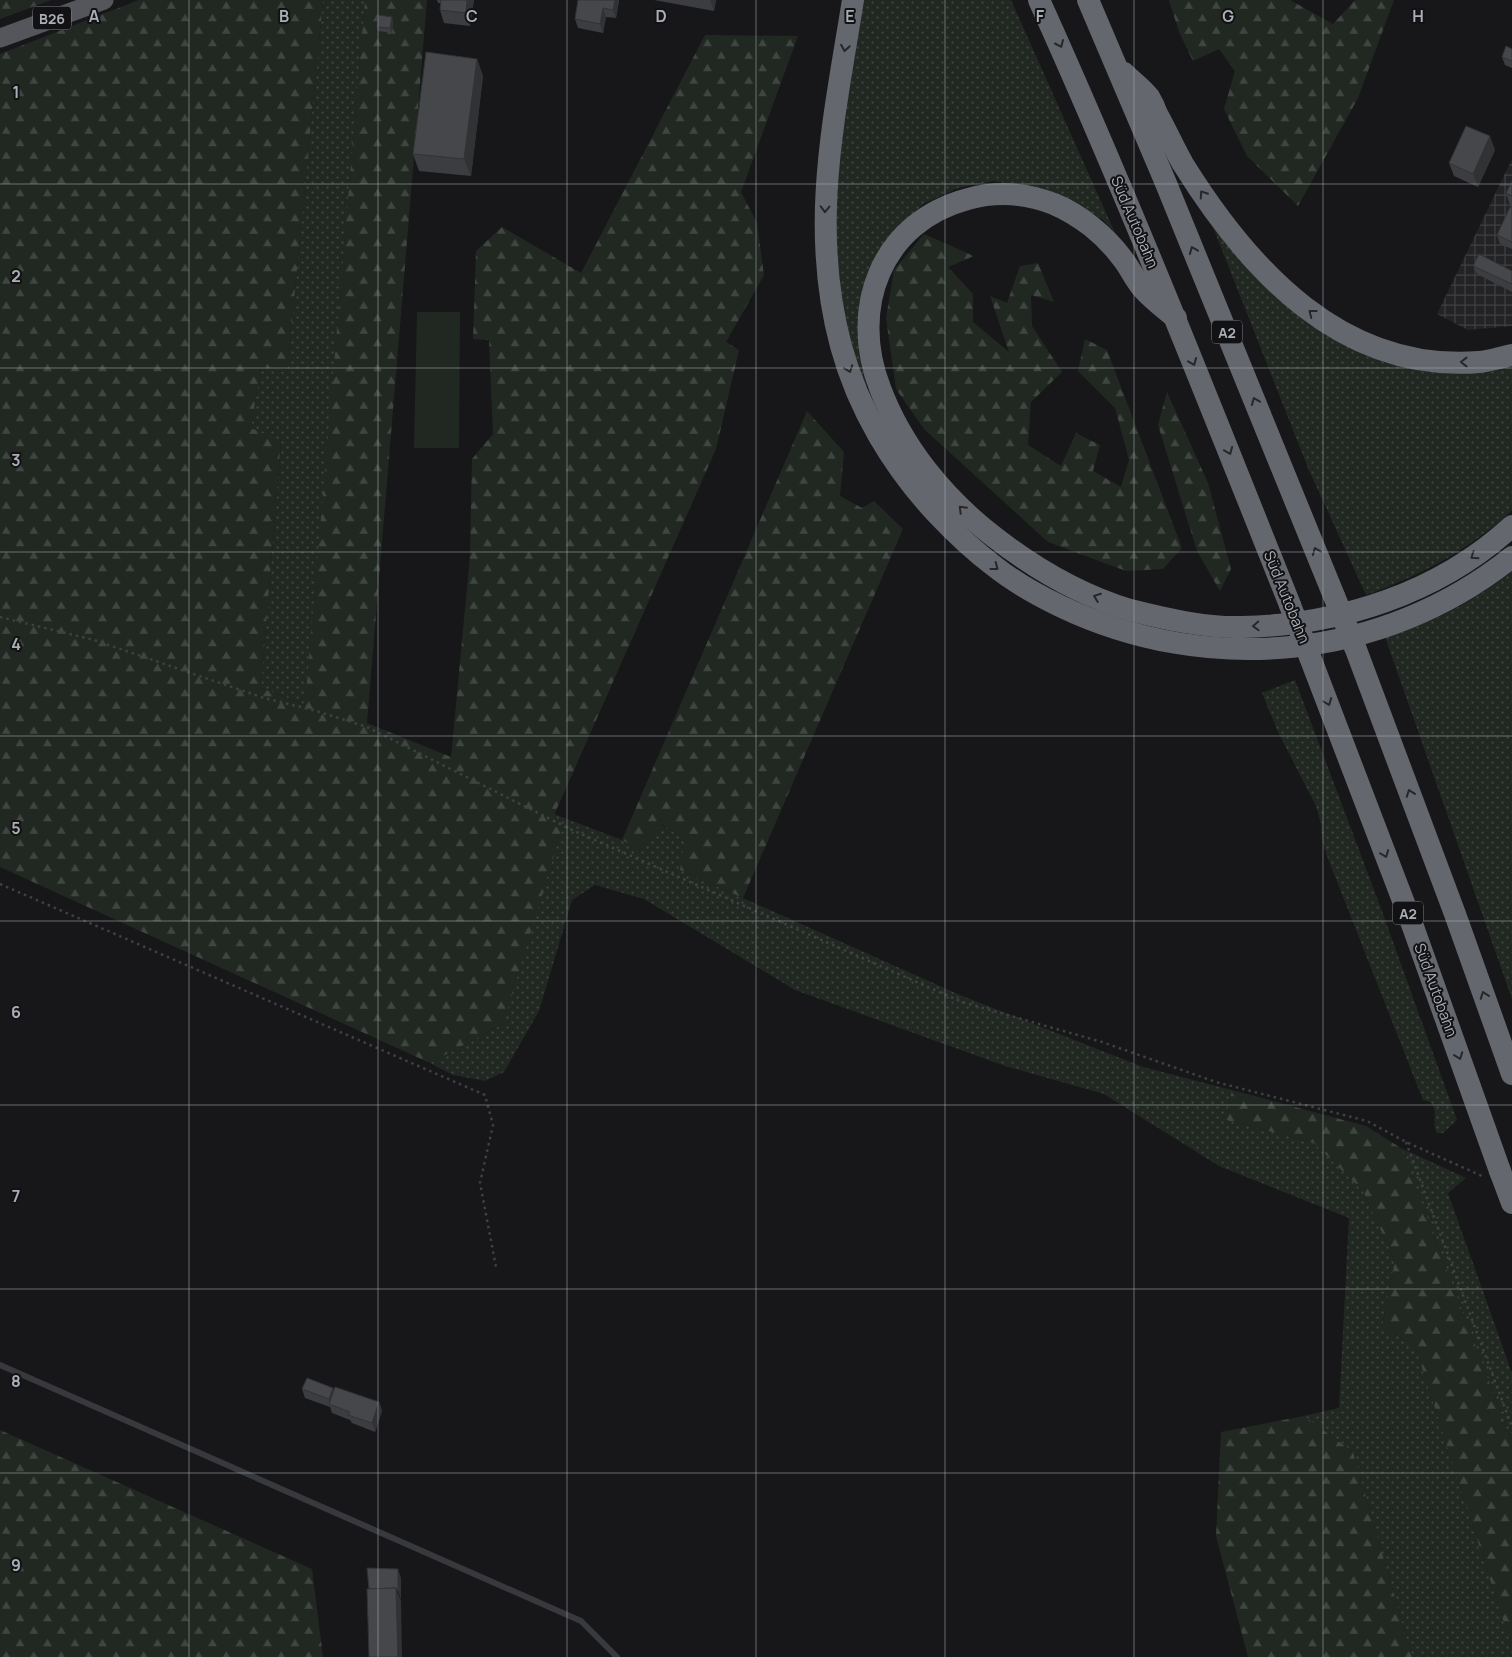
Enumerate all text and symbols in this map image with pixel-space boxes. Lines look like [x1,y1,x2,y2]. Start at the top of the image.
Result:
text: A [89,5,100,27]
text: B [279,5,289,27]
text: C [466,5,478,27]
text: D [655,5,667,27]
text: E [845,5,855,27]
text: F [1036,5,1045,27]
text: G [1222,5,1234,27]
text: H [1412,5,1424,27]
road number: B26 [33,7,71,30]
one-way arrow [1053,39,1064,48]
one-way arrow [840,45,851,53]
text: 1 [12,81,20,103]
street label: Süd Autobahn [1106,173,1164,271]
one-way arrow [1200,191,1209,200]
one-way arrow [820,206,830,214]
one-way arrow [1189,246,1200,255]
text: 2 [11,265,21,287]
one-way arrow [1309,310,1318,319]
road number: A2 [1212,321,1242,344]
one-way arrow [1187,357,1198,366]
one-way arrow [1460,357,1468,367]
one-way arrow [843,364,853,373]
one-way arrow [1250,397,1261,406]
one-way arrow [1222,446,1233,455]
text: 3 [11,449,21,471]
one-way arrow [959,506,968,515]
one-way arrow [1312,547,1322,556]
street label: Süd Autobahn [1259,548,1315,646]
one-way arrow [1470,550,1480,559]
one-way arrow [989,561,999,570]
one-way arrow [1093,593,1102,603]
one-way arrow [1251,621,1259,632]
text: 4 [11,633,21,655]
one-way arrow [1321,697,1332,706]
one-way arrow [1406,789,1416,798]
text: 5 [11,817,21,839]
one-way arrow [1379,849,1389,858]
road number: A2 [1393,901,1423,924]
street label: Süd Autobahn [1409,940,1463,1040]
one-way arrow [1480,991,1490,1000]
text: 6 [11,1001,21,1023]
one-way arrow [1453,1051,1463,1060]
text: 7 [12,1185,20,1207]
text: 8 [11,1370,21,1392]
text: 9 [11,1554,21,1576]

